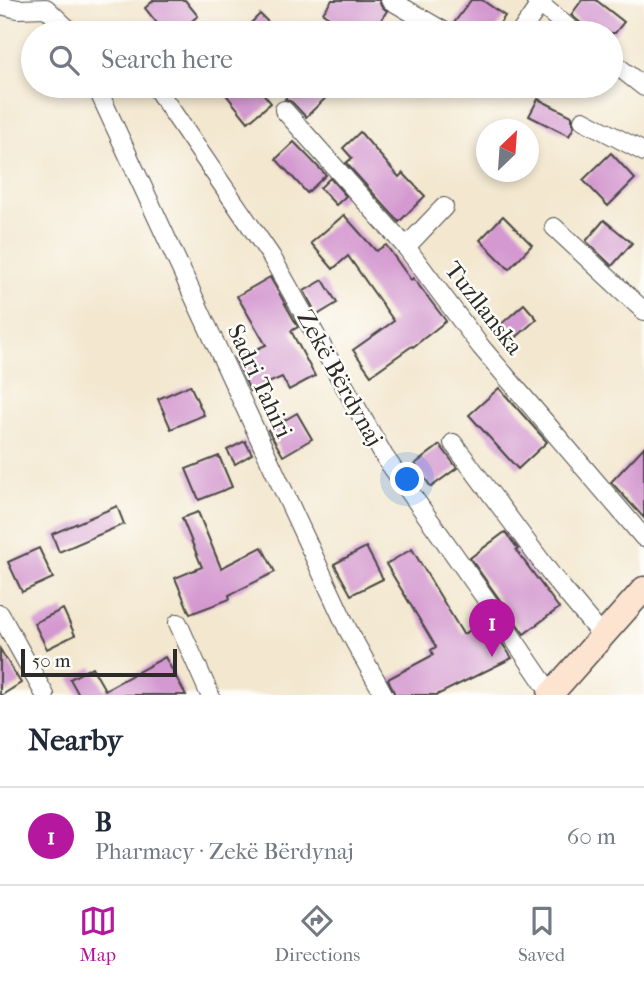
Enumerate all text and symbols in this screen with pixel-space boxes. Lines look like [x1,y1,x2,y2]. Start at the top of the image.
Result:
search box [21,21,623,98]
icon: search [45,41,83,79]
text: Search here [101,44,233,75]
north arrow [476,119,539,182]
street label: Tuzllanska [439,256,530,361]
street label: Zekë Bërdynaj [291,305,389,451]
street label: Sadri Tahiri [222,320,298,442]
your location [390,462,424,496]
pin: 1 [469,599,515,657]
scale bar [21,646,177,678]
text: 50 m [32,650,71,672]
text: Nearby [28,723,123,758]
text: B [95,807,112,838]
text: 1 [47,823,55,850]
text: 60 m [567,823,616,850]
text: Pharmacy · Zekë Bërdynaj [95,838,354,865]
tab: Map [79,902,117,966]
tab: Directions [275,902,360,966]
tab: Saved [518,902,565,966]

